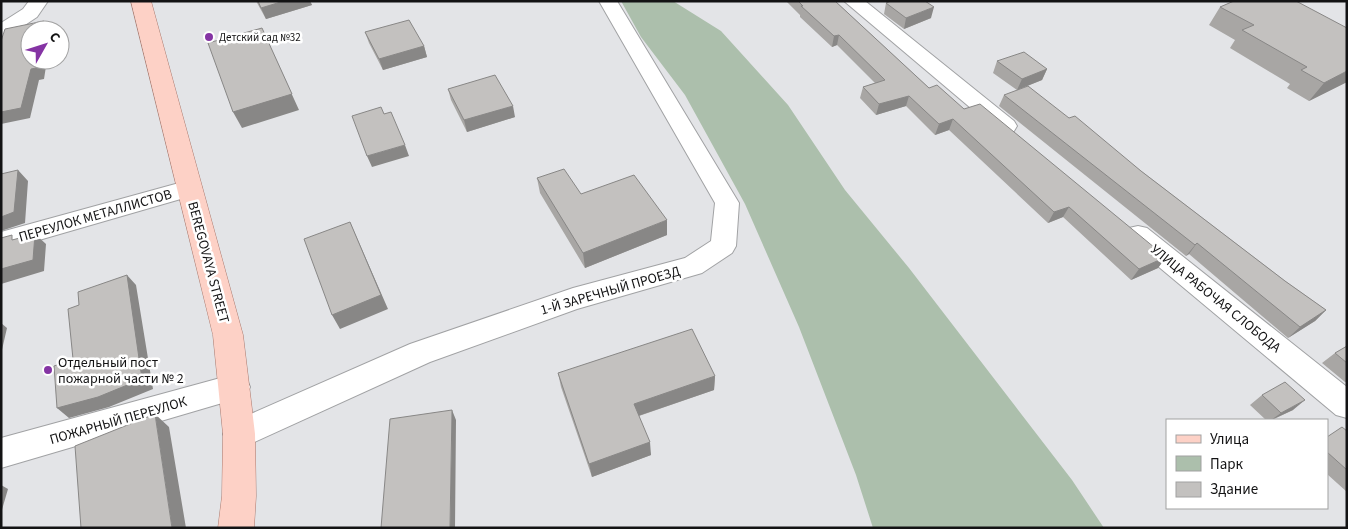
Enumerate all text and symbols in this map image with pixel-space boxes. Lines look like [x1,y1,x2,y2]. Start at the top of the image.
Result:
north arrow [20,20,70,70]
text: С [44,28,65,47]
place label: Детский сад №32 [219,30,301,45]
marker: Детский сад №32 [203,31,215,43]
street label: ПЕРЕУЛОК МЕТАЛЛИСТОВ [16,184,174,247]
street label: BEREGOVAYA STREET [182,199,234,326]
street label: УЛИЦА РАБОЧАЯ СЛОБОДА [1146,240,1285,358]
street label: 1-Й ЗАРЕЧНЫЙ ПРОЕЗД [538,261,682,320]
place label: Отдельный пост пожарной части № 2 [58,353,184,389]
marker: Отдельный пост пожарной части № 2 [42,364,54,376]
street label: ПОЖАРНЫЙ ПЕРЕУЛОК [47,392,190,450]
legend [1166,419,1328,509]
text: Улица [1210,429,1249,450]
text: Парк [1210,454,1244,475]
text: Здание [1210,479,1258,500]

